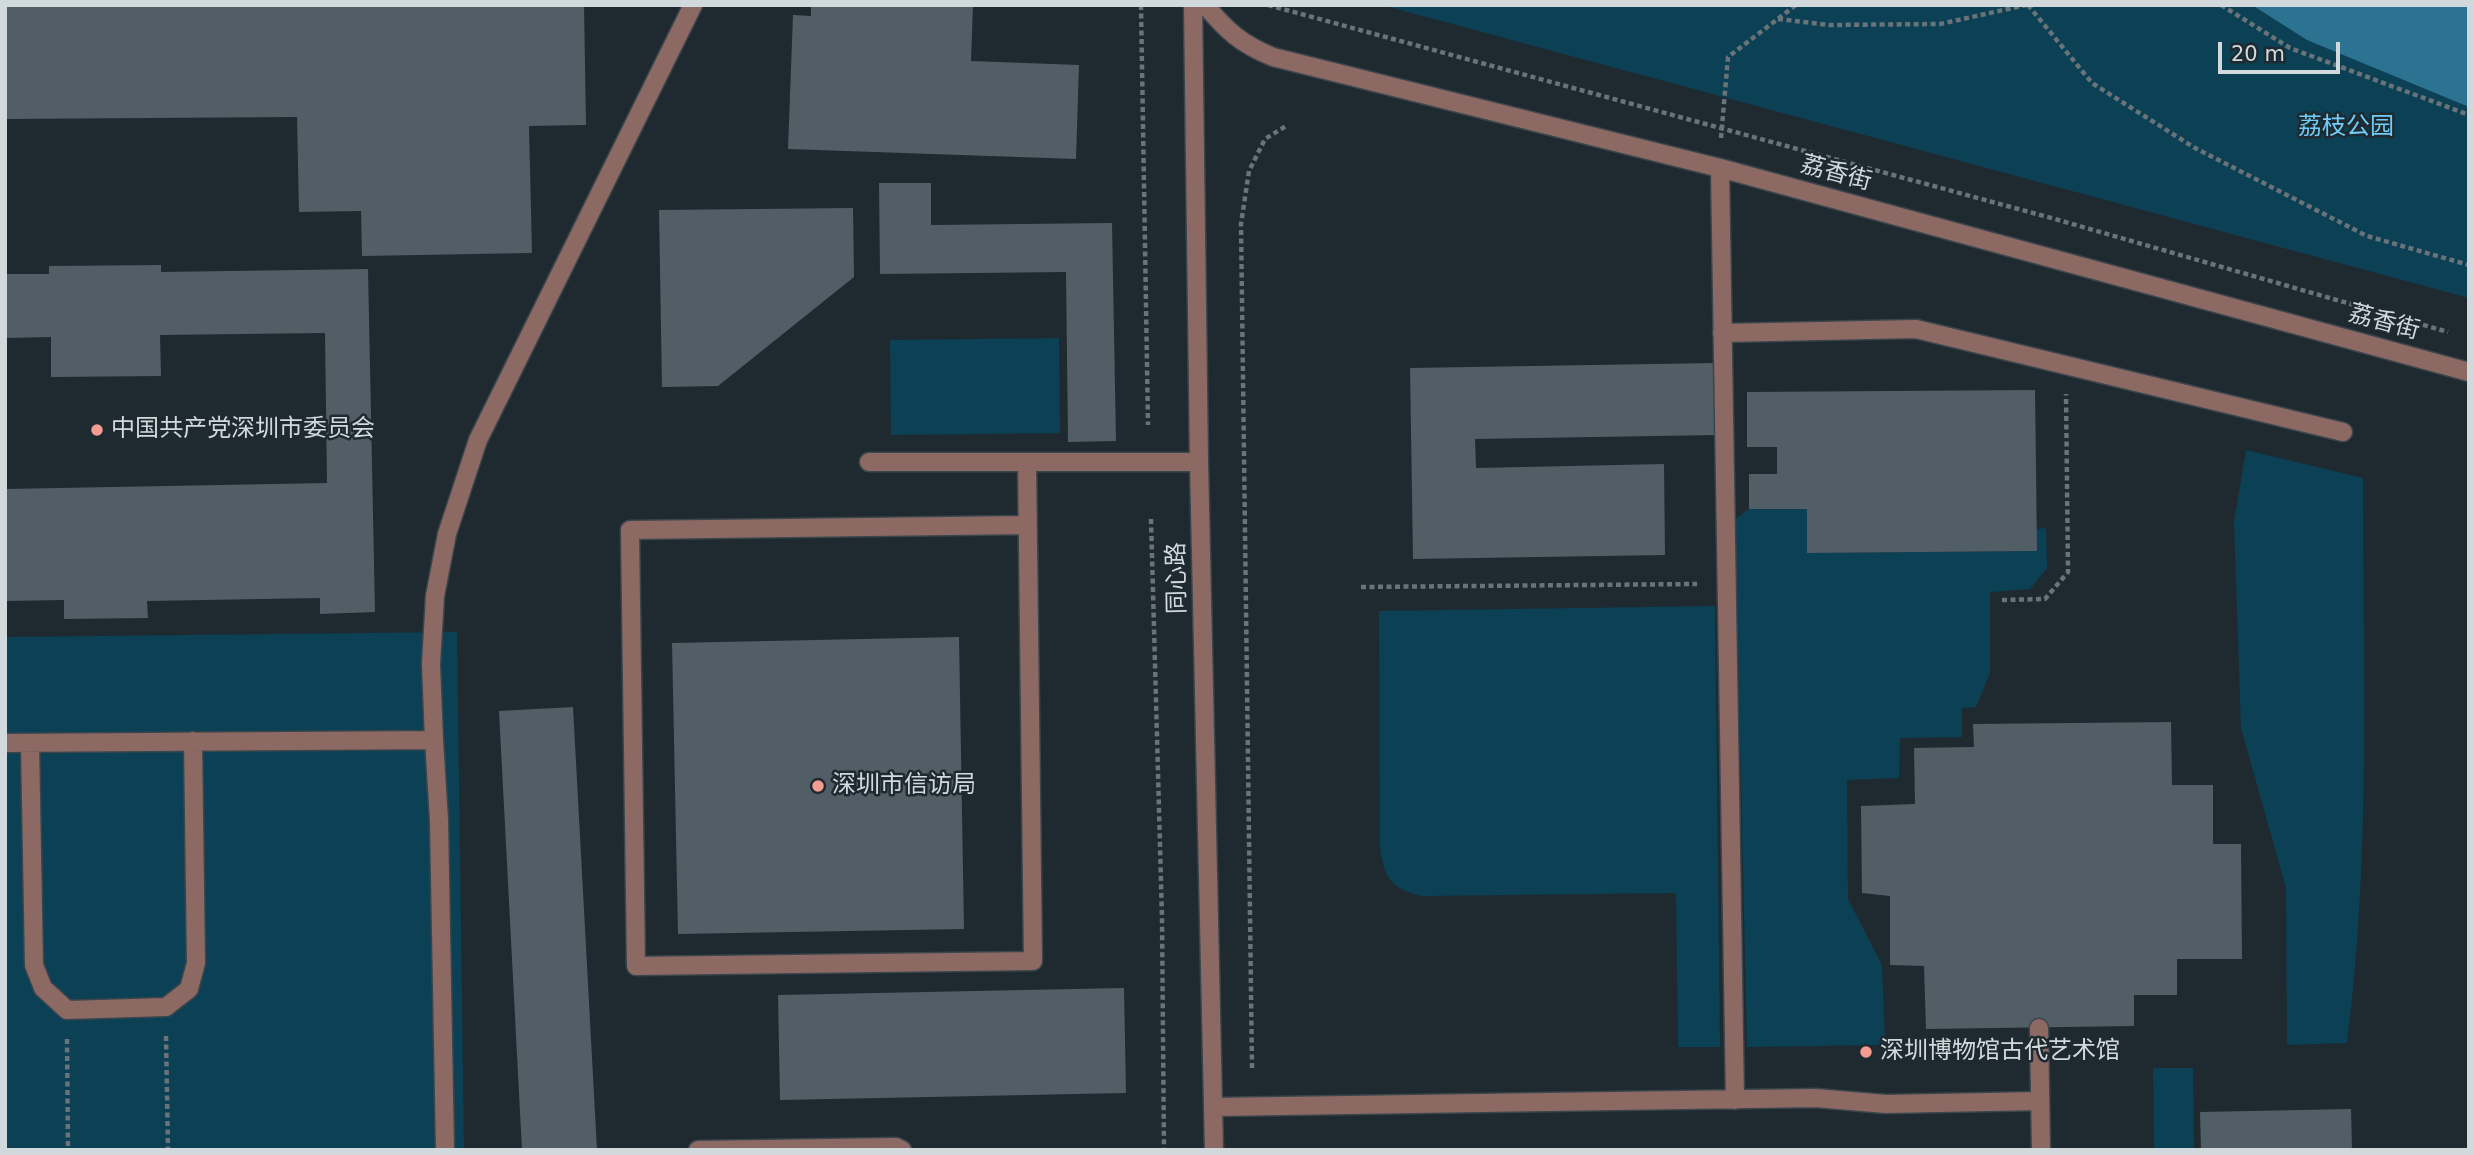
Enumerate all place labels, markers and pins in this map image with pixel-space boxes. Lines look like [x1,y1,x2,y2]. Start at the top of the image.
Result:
place label: 中国共产党深圳市委员会 [111,416,375,444]
marker: 中国共产党深圳市委员会 [89,422,105,438]
place label: 深圳市信访局 [832,772,976,800]
marker: 深圳市信访局 [810,778,826,794]
place label: 深圳博物馆古代艺术馆 [1880,1038,2120,1066]
marker: 深圳博物馆古代艺术馆 [1858,1044,1874,1060]

